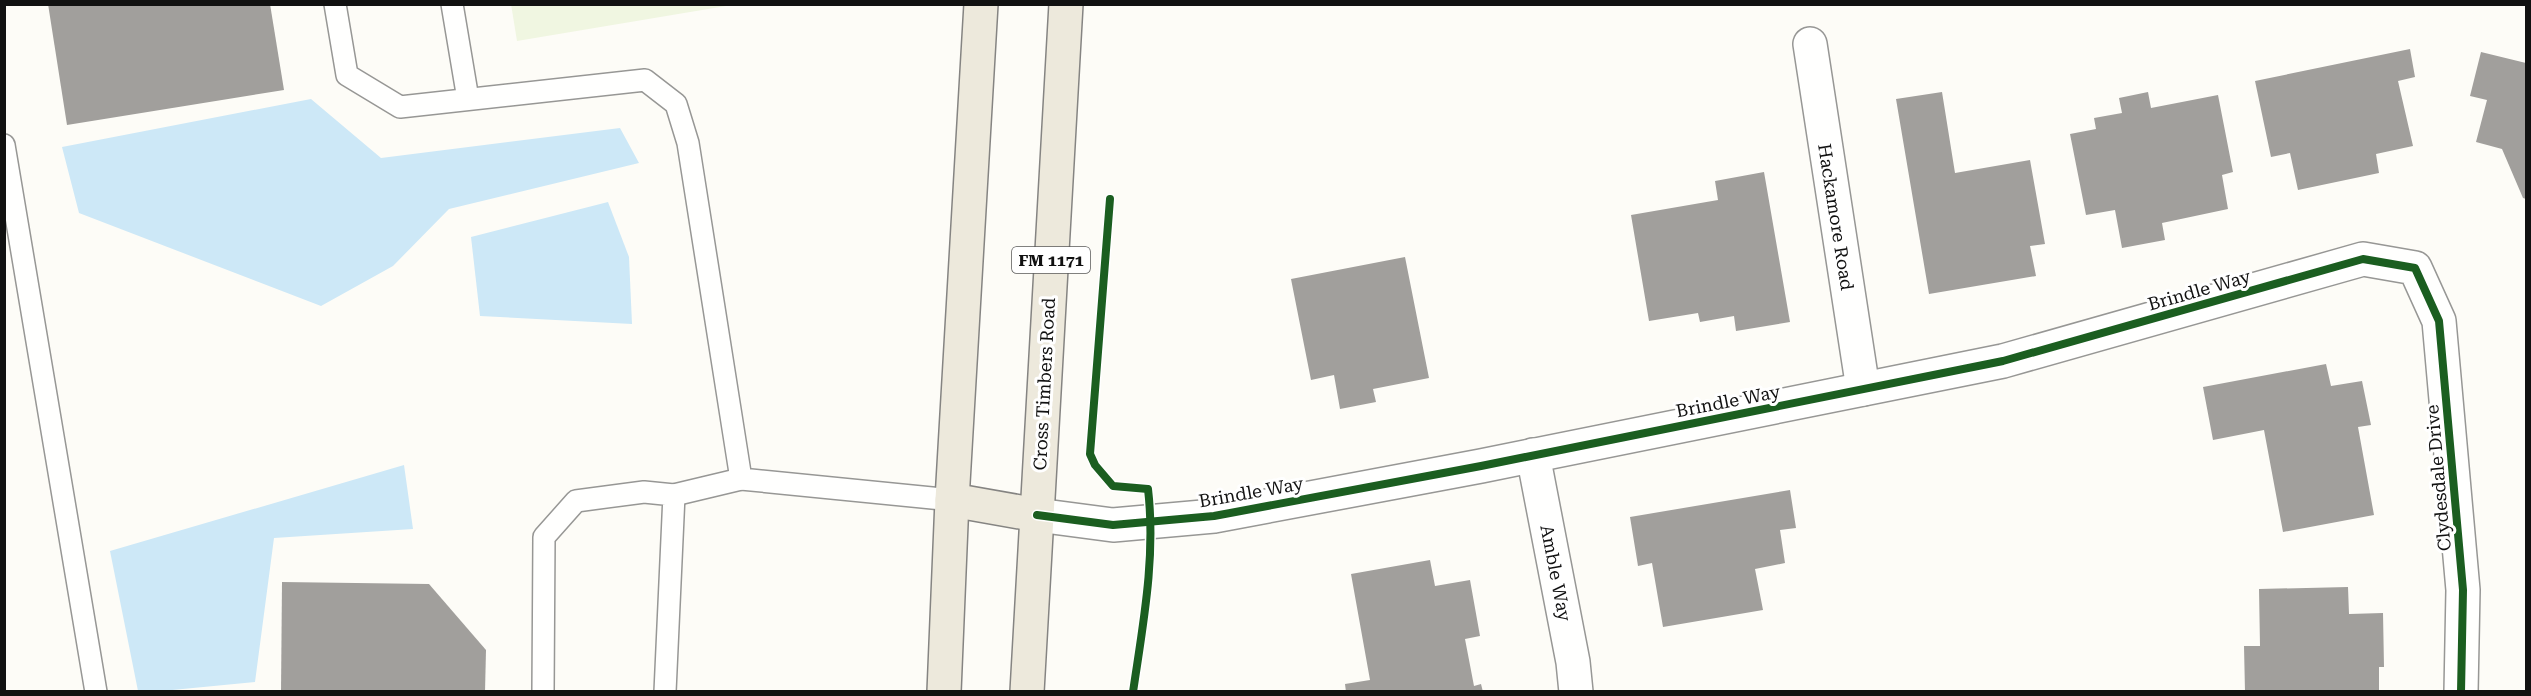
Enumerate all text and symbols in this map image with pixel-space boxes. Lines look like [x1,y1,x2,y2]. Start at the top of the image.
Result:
street label: Hackamore Road [1814,142,1858,292]
road number: FM 1171 [1012,247,1090,273]
street label: Brindle Way [2145,265,2253,315]
street label: Cross Timbers Road [1029,297,1059,471]
street label: Brindle Way [1674,381,1782,421]
street label: Clydesdale Drive [2421,404,2455,552]
street label: Brindle Way [1197,472,1305,512]
street label: Amble Way [1536,523,1576,623]

